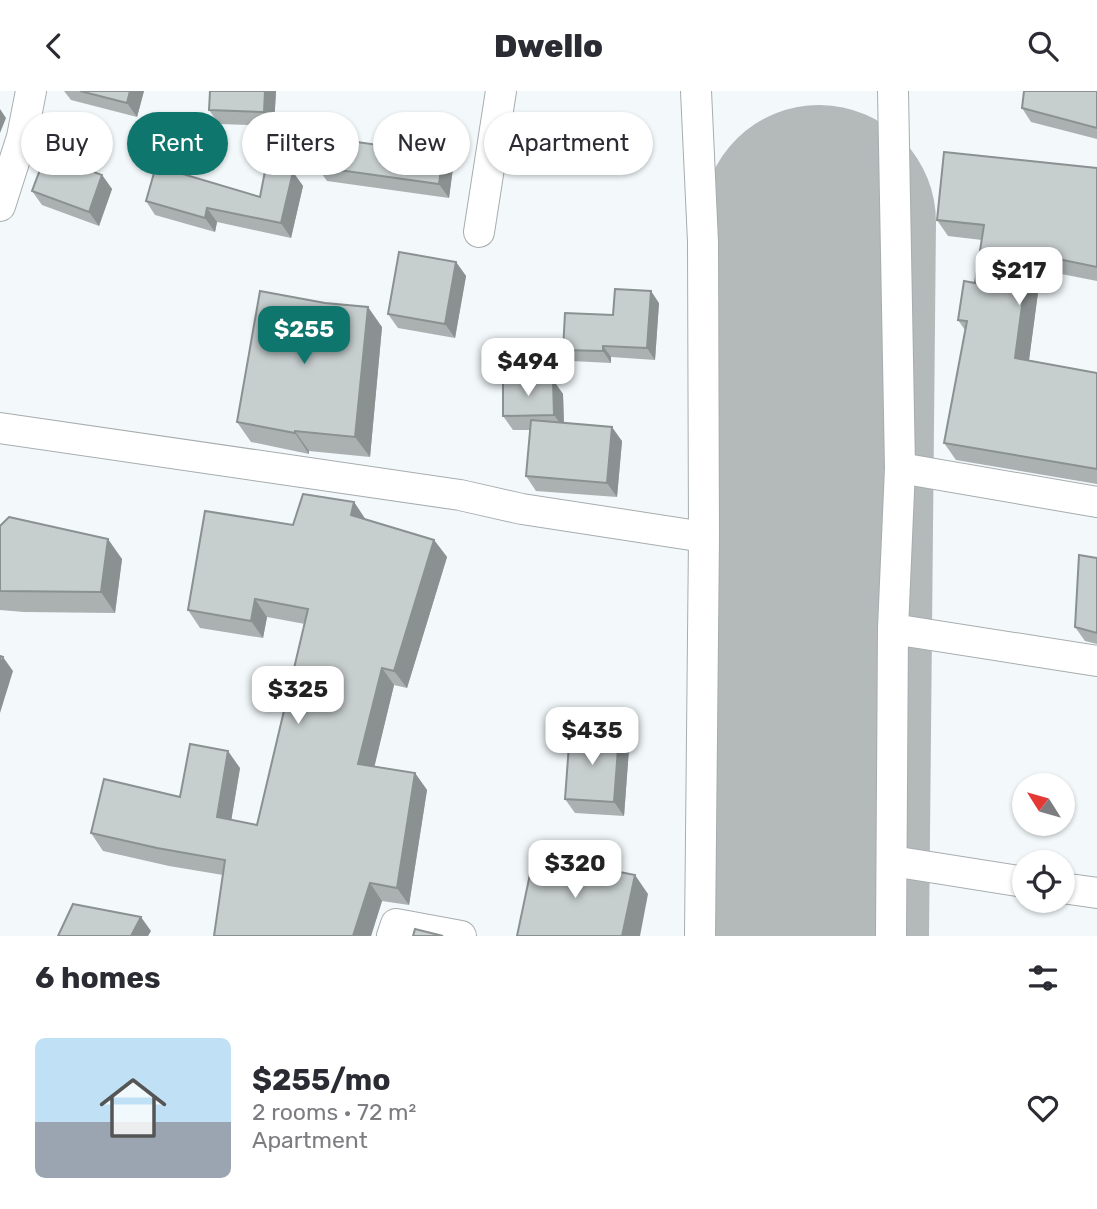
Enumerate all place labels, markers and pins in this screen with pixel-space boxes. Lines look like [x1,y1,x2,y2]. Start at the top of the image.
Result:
pin: $217 [978,247,1060,307]
pin: $255 [263,307,345,366]
pin: $494 [487,338,569,398]
pin: $325 [257,667,339,726]
pin: $435 [551,707,633,767]
pin: $320 [534,841,616,900]

